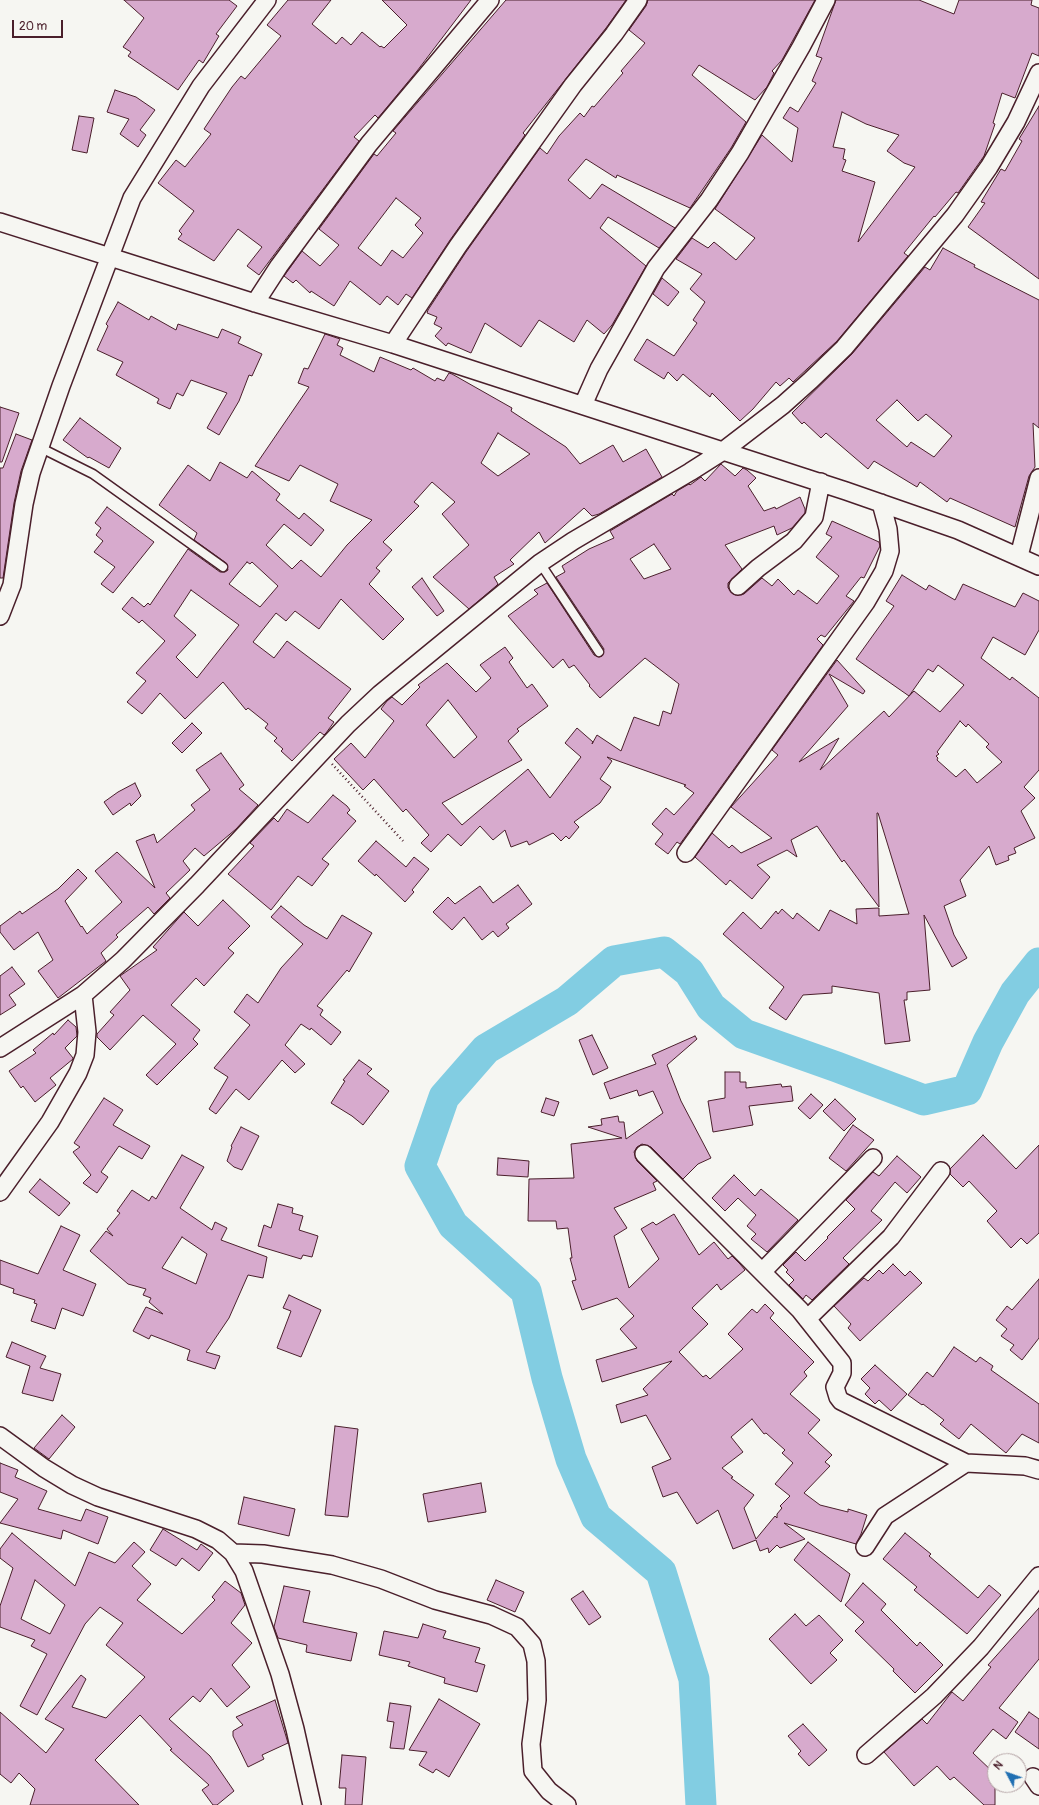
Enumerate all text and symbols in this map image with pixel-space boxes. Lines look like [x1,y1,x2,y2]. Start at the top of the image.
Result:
scale bar [14,12,65,38]
text: 20 m [19,19,47,34]
north arrow [987,1753,1027,1793]
text: N [991,1758,1006,1773]

